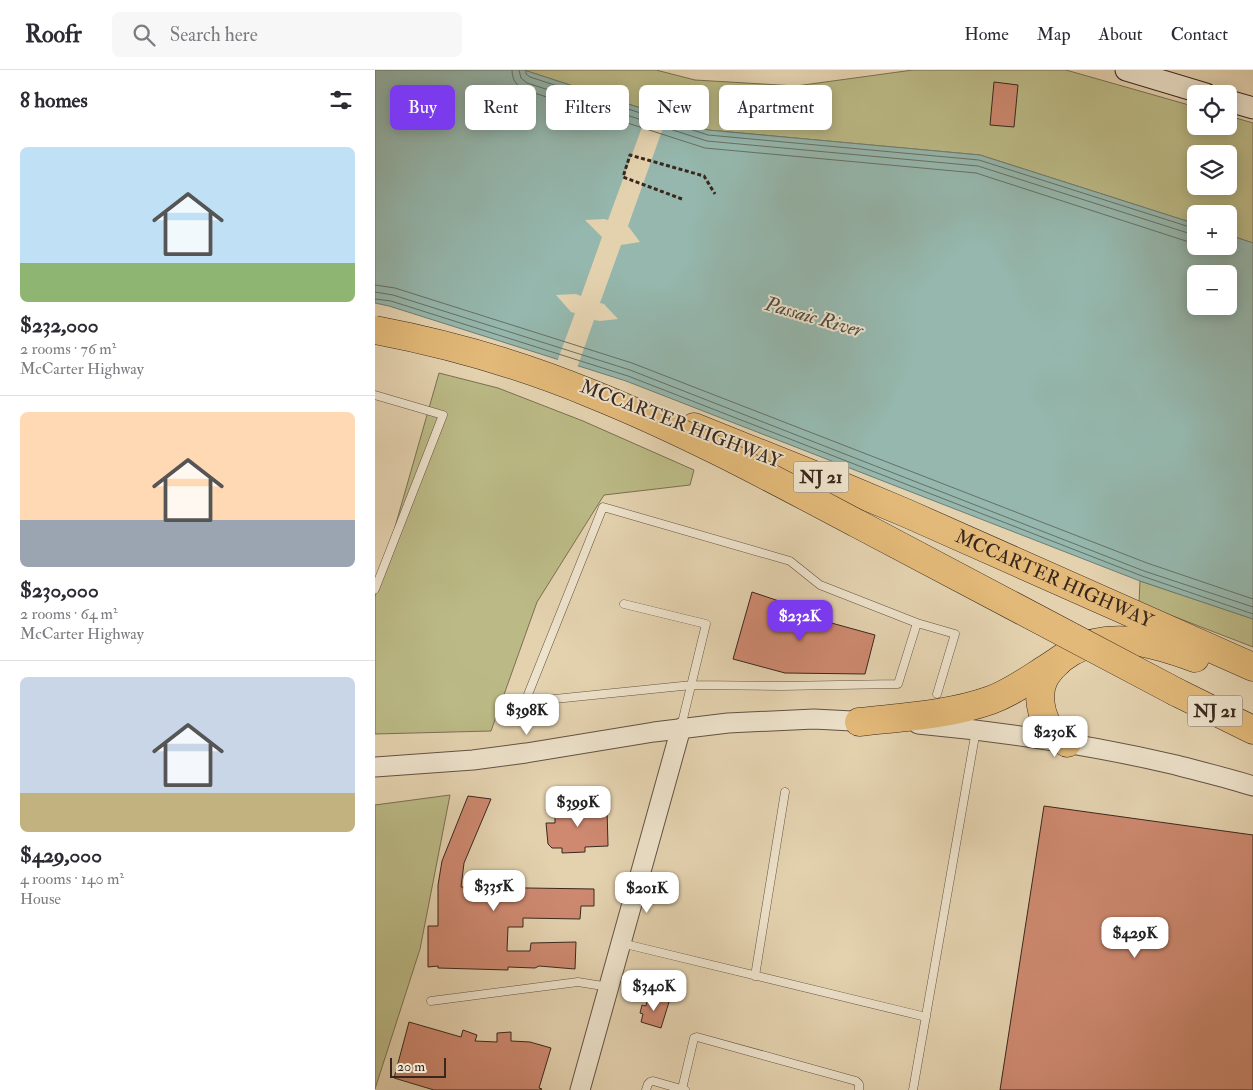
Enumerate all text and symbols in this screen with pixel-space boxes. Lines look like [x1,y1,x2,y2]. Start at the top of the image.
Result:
search box [112,12,462,57]
text: Roofr [25,19,82,50]
icon: search [130,21,158,49]
text: Search here [170,23,258,47]
text: Home [964,23,1009,46]
text: Map [1037,23,1071,46]
text: About [1099,23,1143,46]
text: Contact [1171,23,1228,46]
chip: Buy [390,85,455,130]
chip: Rent [465,85,536,130]
chip: Filters [546,85,629,130]
chip: New [639,85,709,130]
chip: Apartment [719,85,832,130]
map controls [1187,85,1237,315]
button: locate [1187,85,1237,135]
icon: filters [327,86,355,114]
text: 8 homes [20,87,88,114]
button: layers [1187,145,1237,195]
icon: home [143,179,233,269]
button: + [1187,205,1237,255]
button: − [1187,265,1237,315]
water label: Passaic River [761,291,867,343]
text: $232,000 [20,312,99,339]
text: 2 rooms · 76 m² [20,339,116,359]
text: McCarter Highway [20,359,144,379]
street label: MCCARTER HIGHWAY [577,374,786,474]
icon: home [143,445,233,535]
road number: NJ 21 [793,462,849,492]
street label: MCCARTER HIGHWAY [951,524,1158,634]
text: $230,000 [20,577,99,604]
pin: $232K [765,600,835,642]
text: 2 rooms · 64 m² [20,604,118,624]
text: $232K [779,606,821,626]
text: McCarter Highway [20,624,144,644]
pin: $398K [492,694,562,736]
road number: NJ 21 [1187,696,1243,726]
text: $398K [506,700,548,720]
icon: home [143,710,233,800]
pin: $230K [1020,716,1090,758]
text: $230K [1034,722,1076,742]
pin: $399K [543,786,613,828]
text: $399K [557,792,599,812]
text: $429,000 [20,842,102,869]
text: 4 rooms · 140 m² [20,869,124,889]
pin: $335K [459,870,529,912]
pin: $201K [612,872,682,914]
text: $335K [474,876,514,896]
text: $201K [626,878,668,898]
text: House [20,889,61,909]
pin: $429K [1100,916,1170,959]
text: $429K [1112,923,1158,943]
pin: $340K [619,970,689,1012]
text: $340K [632,976,676,996]
scale bar [390,1055,446,1078]
text: 20 m [397,1058,425,1075]

